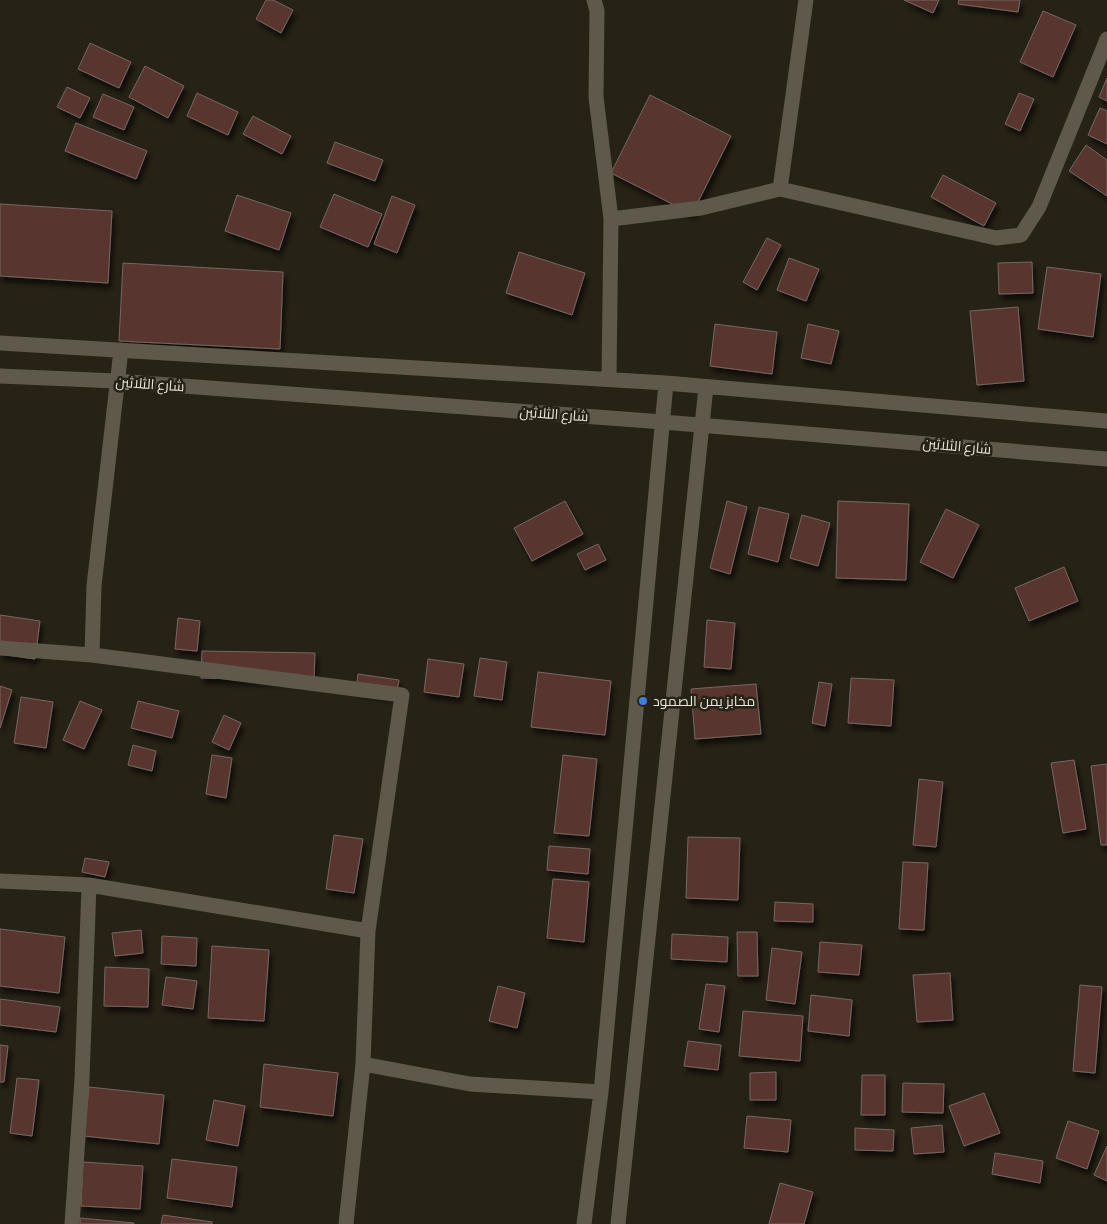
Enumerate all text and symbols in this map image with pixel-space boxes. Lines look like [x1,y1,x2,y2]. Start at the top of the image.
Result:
street label: شارع الثلاثين [115,373,185,395]
street label: شارع الثلاثين [519,403,589,425]
street label: شارع الثلاثين [922,434,992,458]
place label: مخابز يمن الصمود [653,692,755,710]
marker: مخابز يمن الصمود [637,695,649,707]

